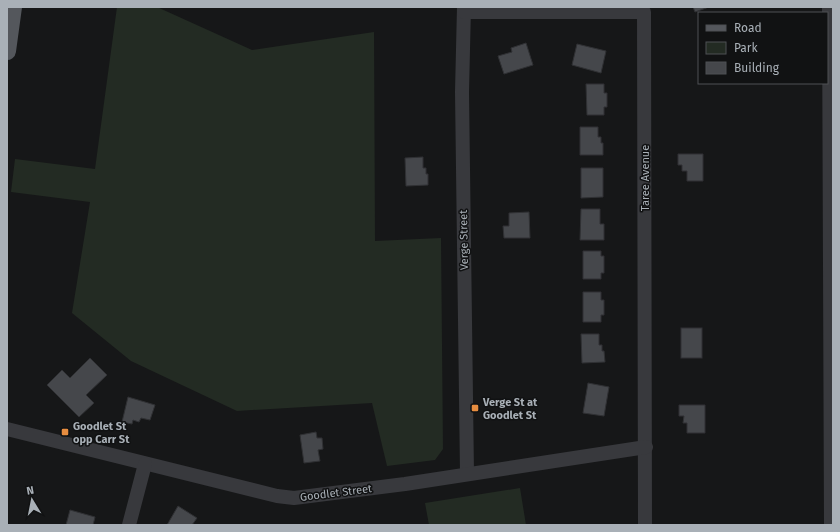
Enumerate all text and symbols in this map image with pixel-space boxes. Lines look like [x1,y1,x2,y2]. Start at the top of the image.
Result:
legend [698,12,828,84]
text: Road [734,21,762,35]
text: Park [734,41,758,55]
text: Building [734,61,780,75]
street label: Taree Avenue [639,145,652,211]
street label: Verge Street [457,210,471,270]
place label: Verge St at Goodlet St [482,396,538,422]
marker: Verge St at Goodlet St [470,403,480,413]
place label: Goodlet St opp Carr St [73,420,130,446]
marker: Goodlet St opp Carr St [60,427,70,437]
north arrow [12,480,52,520]
street label: Goodlet Street [299,482,373,504]
text: N [26,484,35,498]

